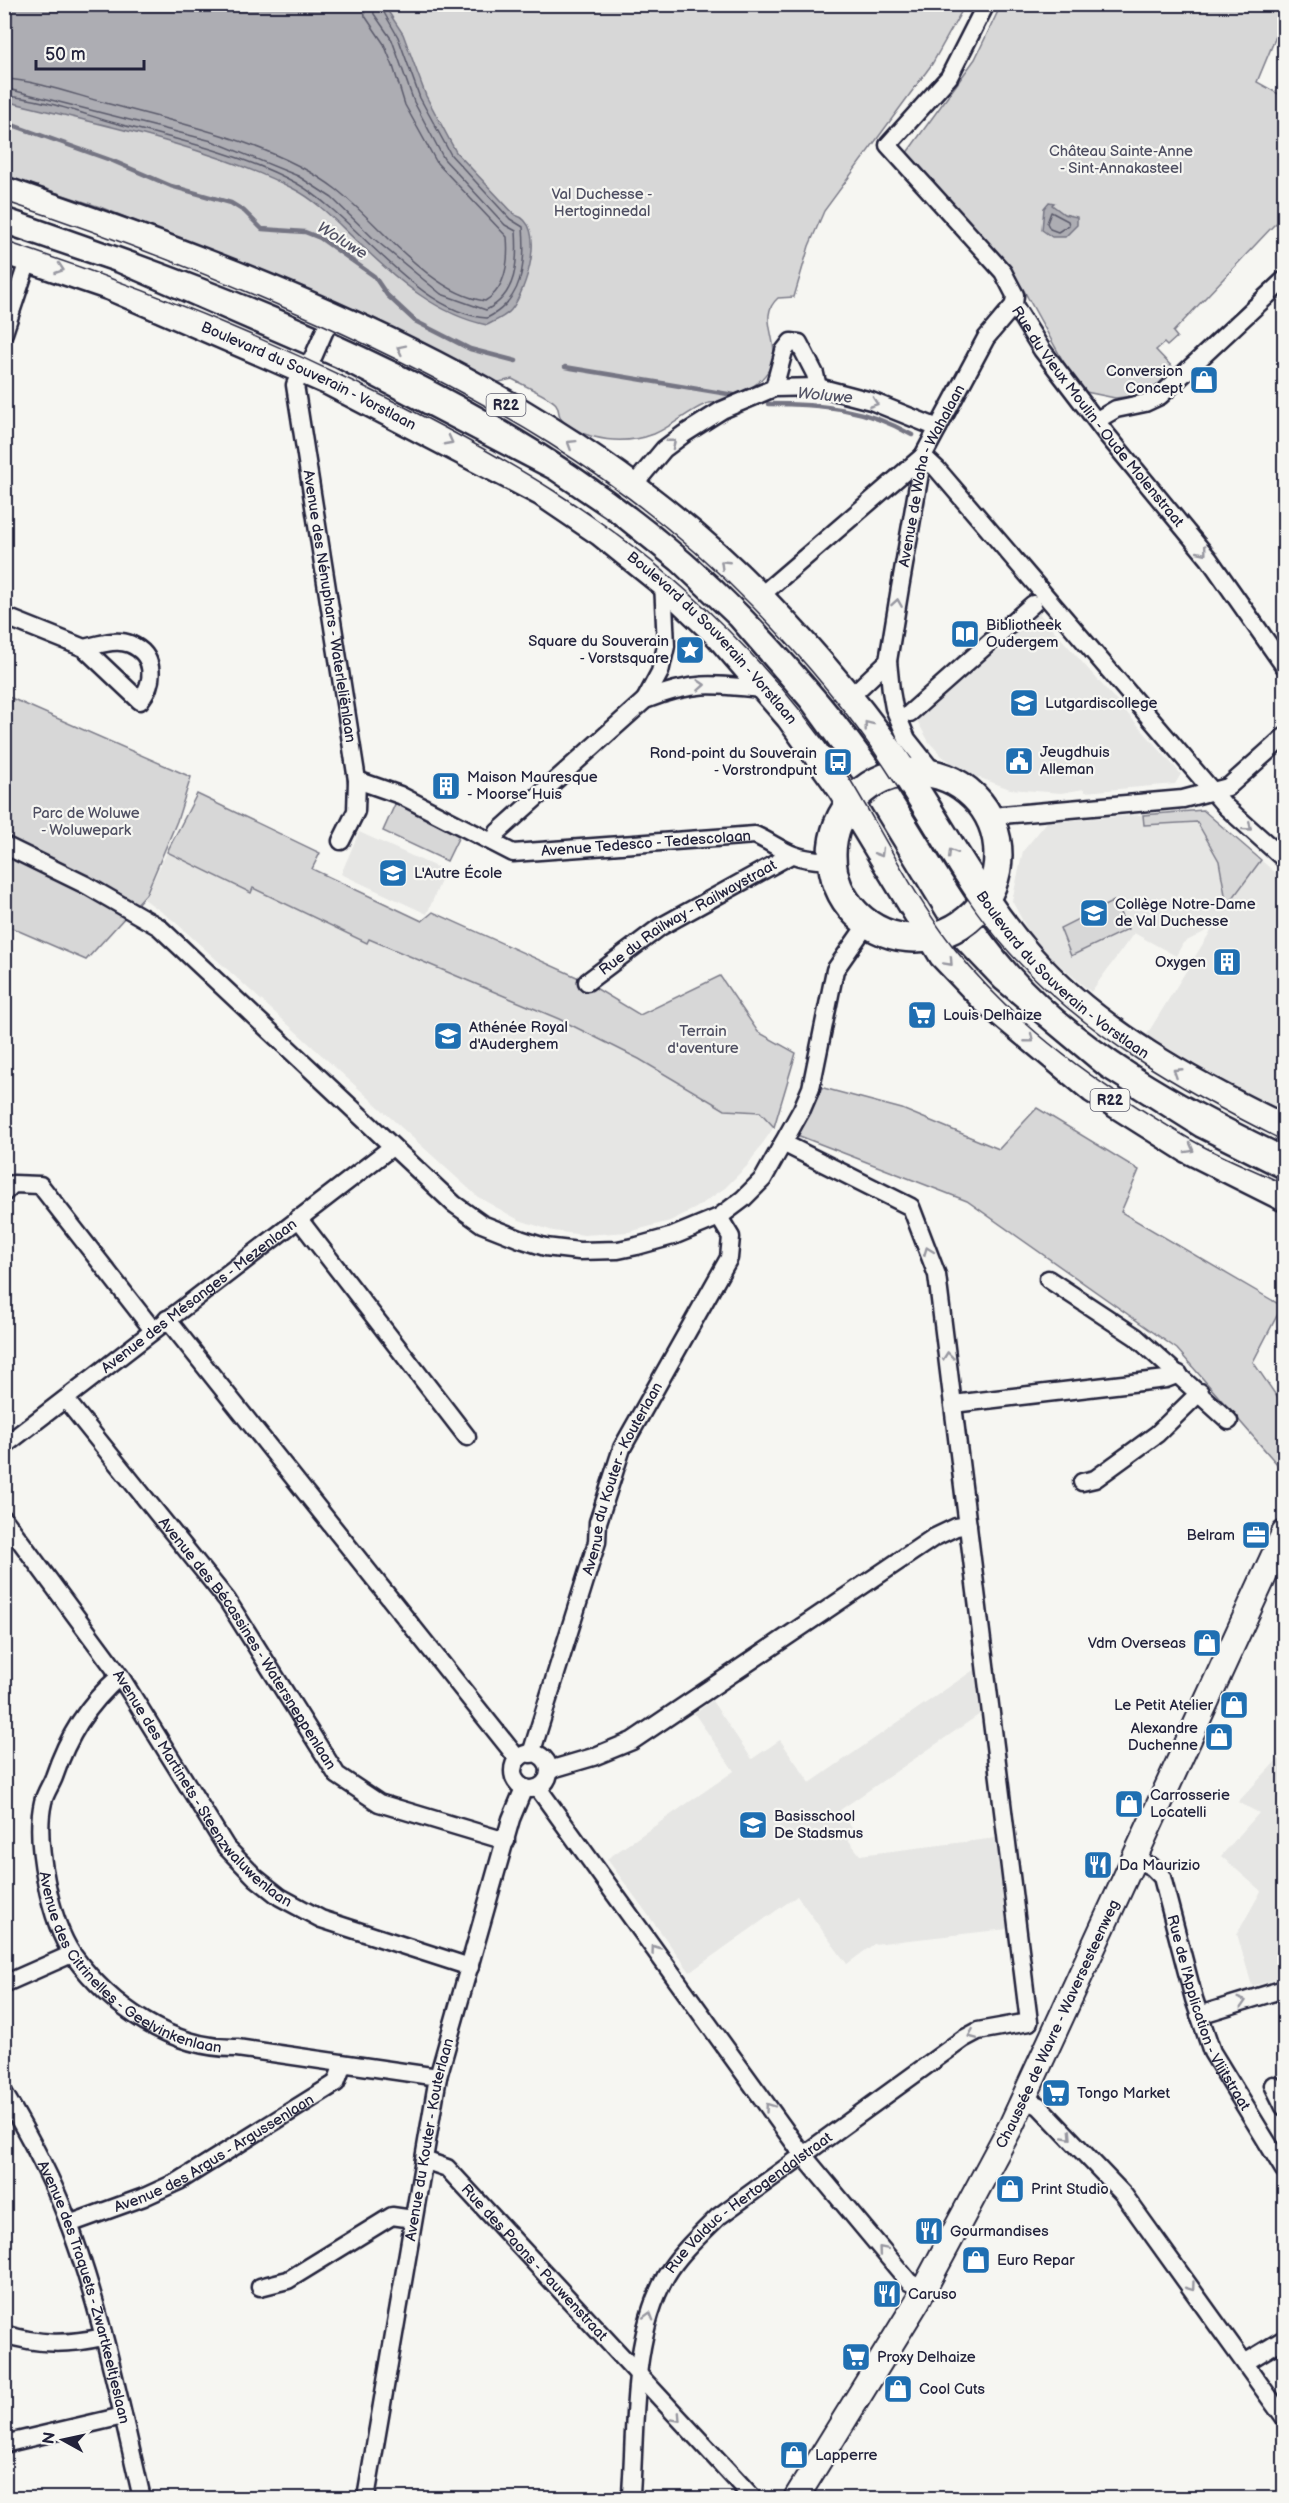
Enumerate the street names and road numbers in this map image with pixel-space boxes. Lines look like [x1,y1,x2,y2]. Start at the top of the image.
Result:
street label: Rue du Vieux Moulin - Oude Molenstraat [1007,302,1188,531]
street label: Boulevard du Souverain - Vorstlaan [198,317,419,434]
street label: Avenue de Waha - Wahalaan [894,381,969,568]
road number: R22 [486,394,526,416]
street label: Avenue des Nénuphars - Waterleliënlaan [299,469,360,744]
street label: Boulevard du Souverain - Vorstlaan [623,547,801,728]
street label: Avenue Tedesco - Tedescolaan [540,826,752,860]
street label: Rue du Railway - Railwaystraat [595,855,780,979]
street label: Boulevard du Souverain - Vorstlaan [972,887,1153,1063]
road number: R22 [1090,1089,1130,1111]
street label: Avenue des Mésanges - Mezenlaan [97,1214,301,1377]
street label: Avenue du Kouter - Kouterlaan [578,1379,667,1577]
street label: Avenue des Bécassines - Watersneppenlaan [154,1513,341,1773]
street label: Avenue des Martinets - Steenzwaluwenlaan [109,1666,295,1911]
street label: Avenue des Citrinelles - Geelvinkenlaan [35,1870,223,2057]
street label: Chaussée de Wavre - Waversesteenweg [991,1896,1123,2152]
street label: Rue de l'Application - Vlijtstraat [1163,1913,1255,2114]
street label: Avenue du Kouter - Kouterlaan [401,2036,458,2242]
street label: Avenue des Argus - Argussenlaan [111,2090,317,2216]
street label: Rue Valduc - Hertogendalstraat [661,2128,836,2277]
street label: Avenue des Traquets - Zwartkeeltjeslaan [33,2157,134,2425]
street label: Rue des Paons - Pauwenstraat [457,2180,612,2345]

